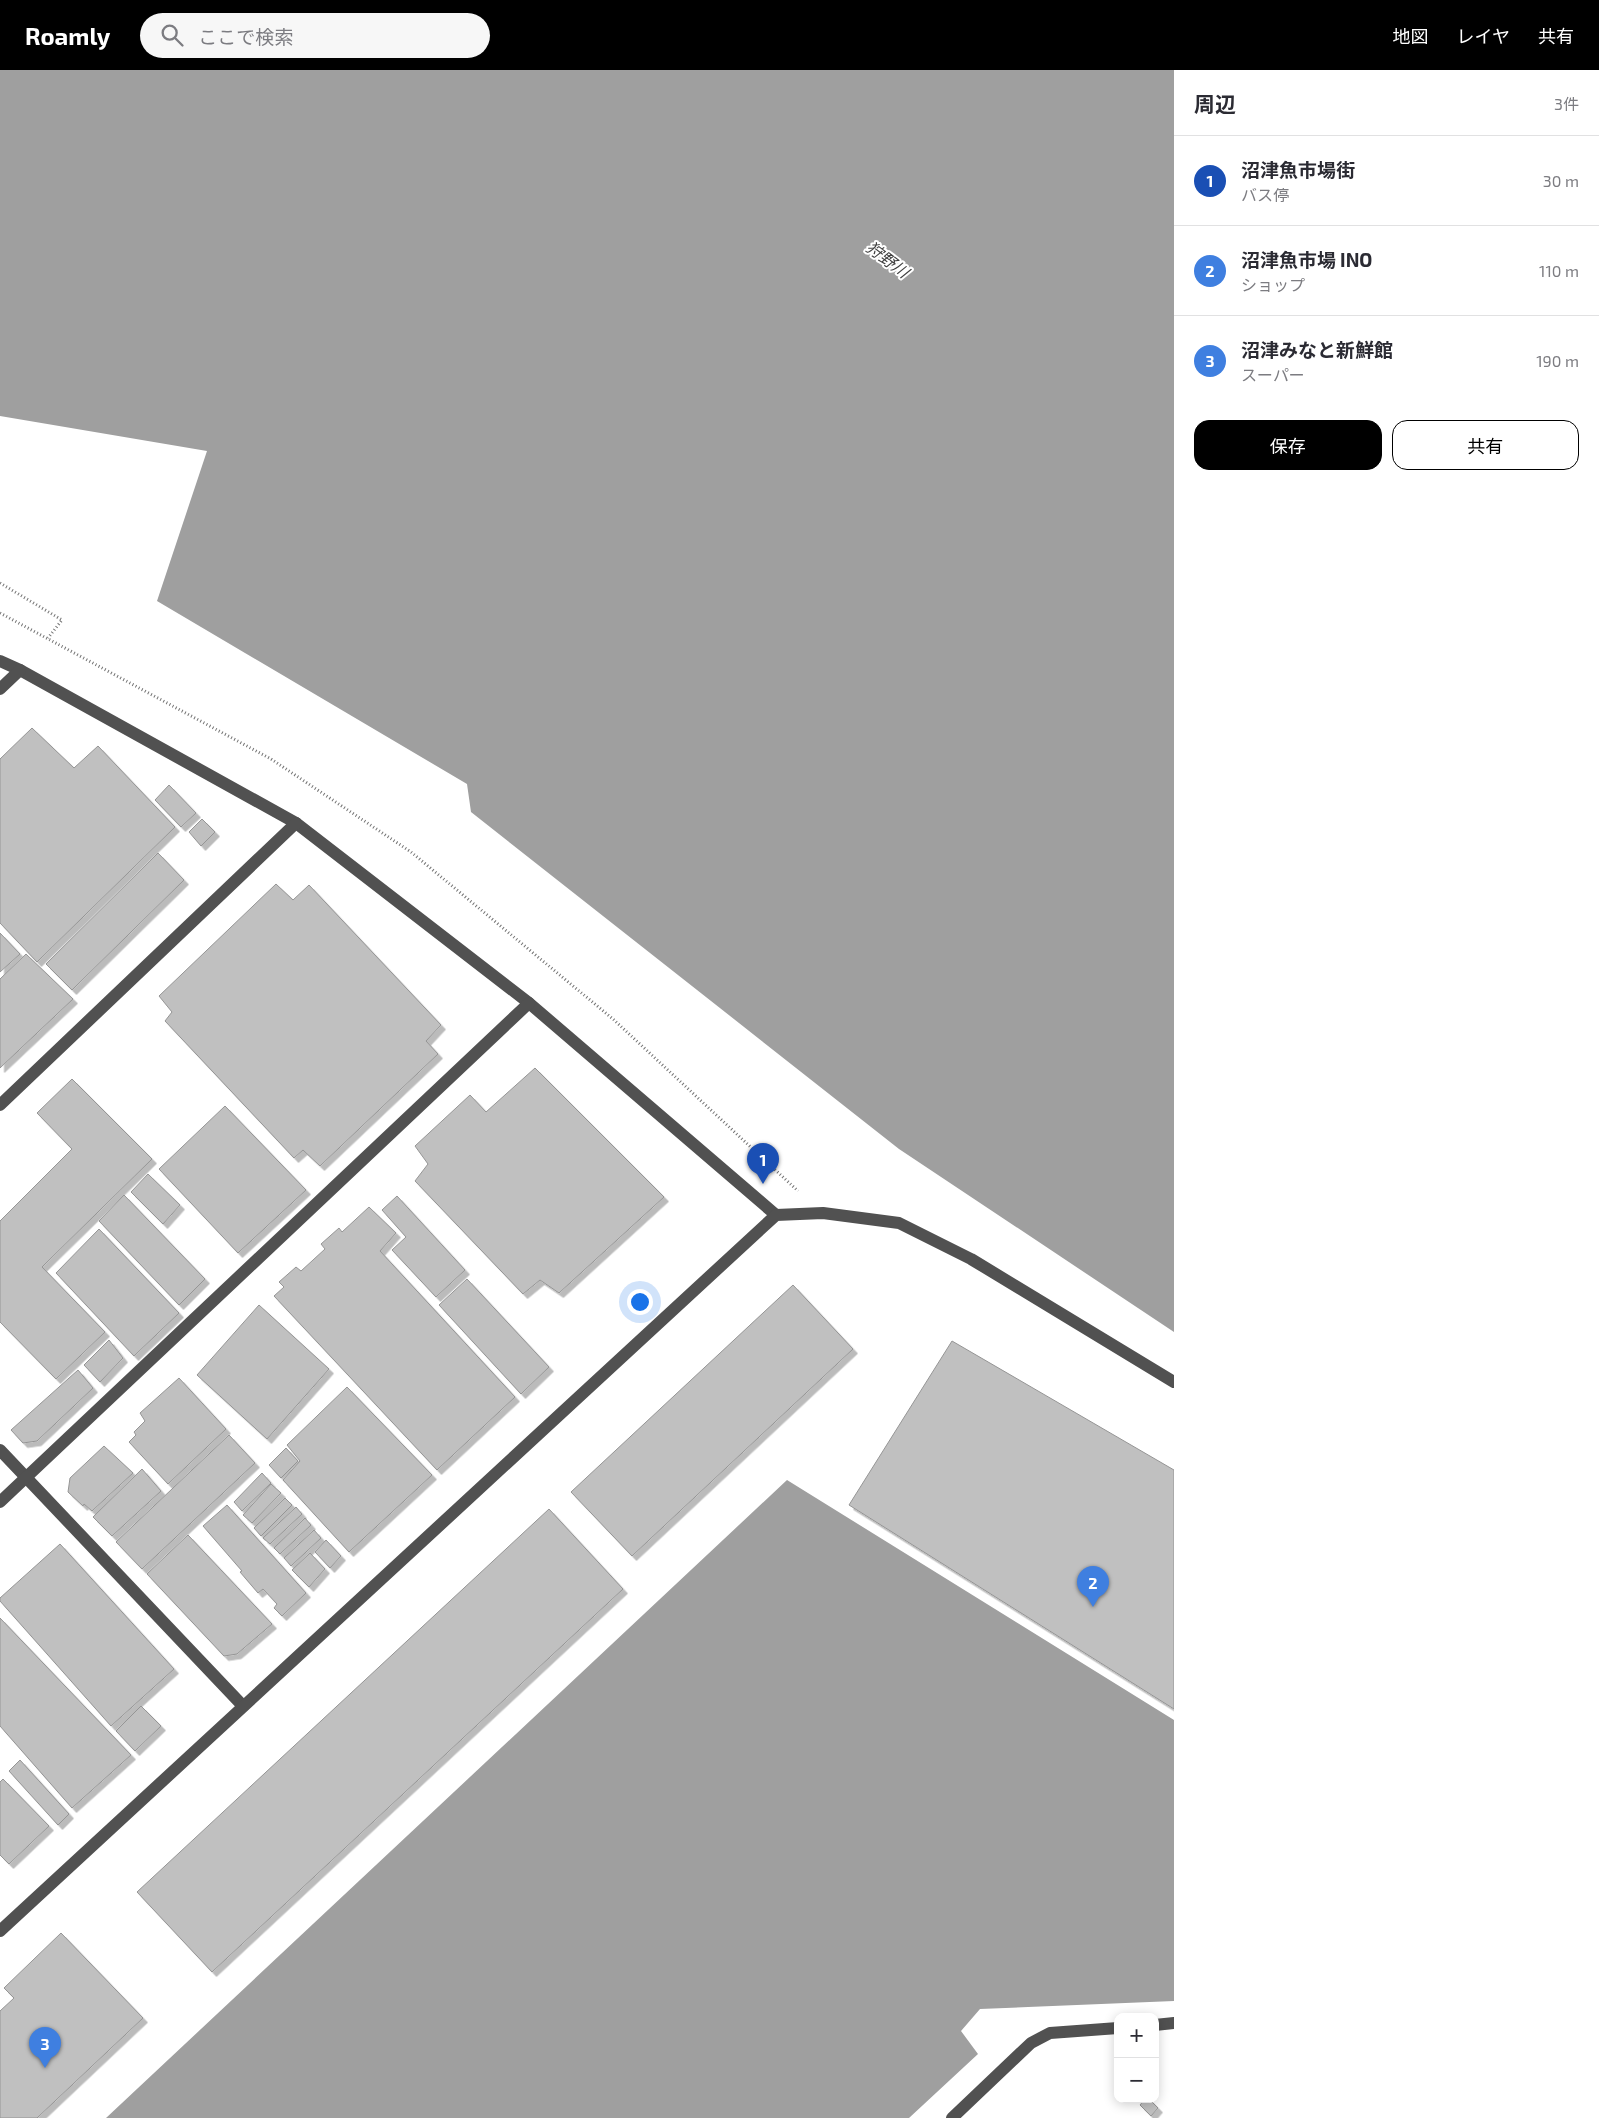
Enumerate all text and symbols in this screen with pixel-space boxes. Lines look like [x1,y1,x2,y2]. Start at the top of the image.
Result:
search box [140,13,490,58]
text: Roamly [25,21,110,50]
icon: search [158,21,186,49]
text: ここで検索 [198,25,293,48]
text: 地図 [1393,25,1429,47]
text: レイヤ [1457,25,1510,47]
text: 共有 [1538,25,1574,47]
text: 周辺 [1194,91,1236,116]
text: 3件 [1554,94,1579,113]
text: 沼津魚市場街 [1241,158,1355,181]
text: 1 [1207,171,1213,190]
text: 30 m [1543,171,1579,190]
text: バス停 [1241,185,1289,204]
water label: 狩野川 [863,237,914,282]
text: 沼津魚市場 INO [1241,248,1372,271]
text: 2 [1205,261,1215,280]
text: 110 m [1539,261,1579,280]
text: ショップ [1241,275,1305,294]
text: 沼津みなと新鮮館 [1241,338,1393,361]
text: 3 [1205,351,1215,370]
text: 190 m [1536,351,1579,370]
text: スーパー [1241,365,1305,384]
button: 保存 [1194,420,1382,470]
button: 共有 [1392,420,1579,470]
pin: 1 [747,1143,779,1184]
your location [627,1289,653,1315]
pin: 2 [1077,1566,1109,1607]
map controls [1114,2013,1159,2103]
button: + [1114,2013,1159,2058]
pin: 3 [29,2027,61,2068]
button: − [1114,2058,1159,2103]

